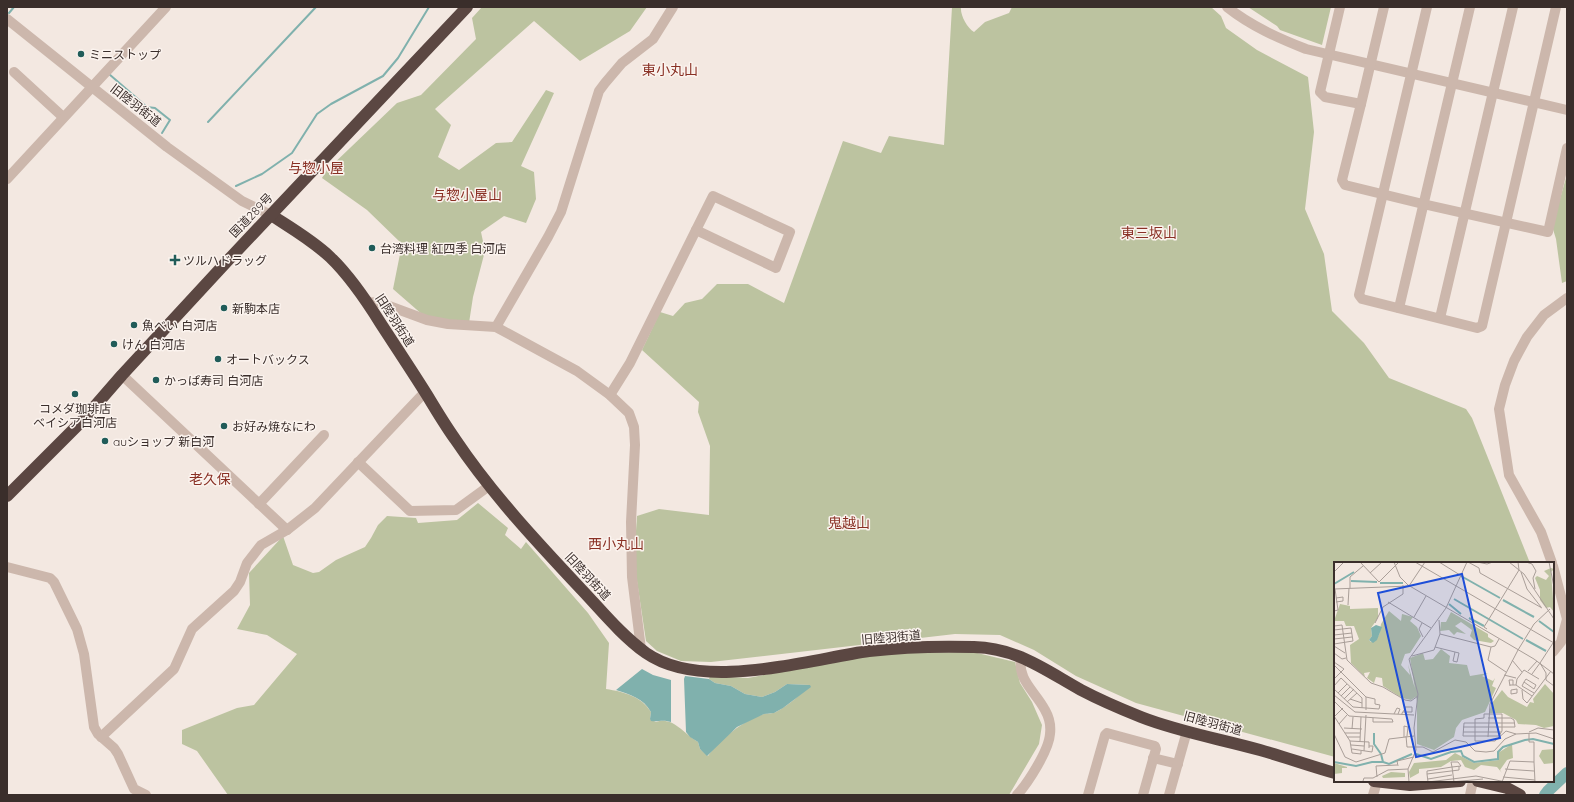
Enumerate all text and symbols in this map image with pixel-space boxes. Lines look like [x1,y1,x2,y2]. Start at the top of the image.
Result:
place label: ミニストップ [89,47,161,62]
marker: ミニストップ [76,49,86,59]
district label: 東小丸山 [642,61,698,79]
street label: 旧陸羽街道 [108,81,164,129]
district label: 与惣小屋 [288,159,344,177]
district label: 与惣小屋山 [432,186,502,204]
street label: 国道289号 [226,190,276,240]
district label: 東三坂山 [1121,224,1177,242]
place label: 台湾料理 紅四季 白河店 [380,241,507,256]
marker: 台湾料理 紅四季 白河店 [367,243,377,253]
place label: ツルハドラッグ [183,253,267,268]
marker: ツルハドラッグ [170,255,180,265]
street label: 旧陸羽街道 [372,291,418,349]
place label: 新駒本店 [232,301,280,316]
marker: 新駒本店 [219,303,229,313]
place label: 魚べい 白河店 [142,318,217,333]
marker: 魚べい 白河店 [129,320,139,330]
place label: けん 白河店 [122,337,185,352]
marker: けん 白河店 [109,339,119,349]
place label: オートバックス [226,352,310,367]
marker: オートバックス [213,354,223,364]
place label: かっぱ寿司 白河店 [164,373,263,388]
marker: かっぱ寿司 白河店 [151,375,161,385]
marker: コメダ珈琲店 ベイシア白河店 [70,389,80,399]
place label: コメダ珈琲店 ベイシア白河店 [33,401,117,430]
place label: お好み焼なにわ [232,419,316,434]
marker: お好み焼なにわ [219,421,229,431]
place label: auショップ 新白河 [113,434,214,449]
marker: auショップ 新白河 [100,436,110,446]
district label: 老久保 [189,470,231,488]
district label: 鬼越山 [828,514,870,532]
district label: 西小丸山 [588,535,644,553]
street label: 旧陸羽街道 [562,549,614,603]
inset map [1334,562,1554,782]
street label: 旧陸羽街道 [860,627,922,647]
street label: 旧陸羽街道 [1182,708,1244,738]

